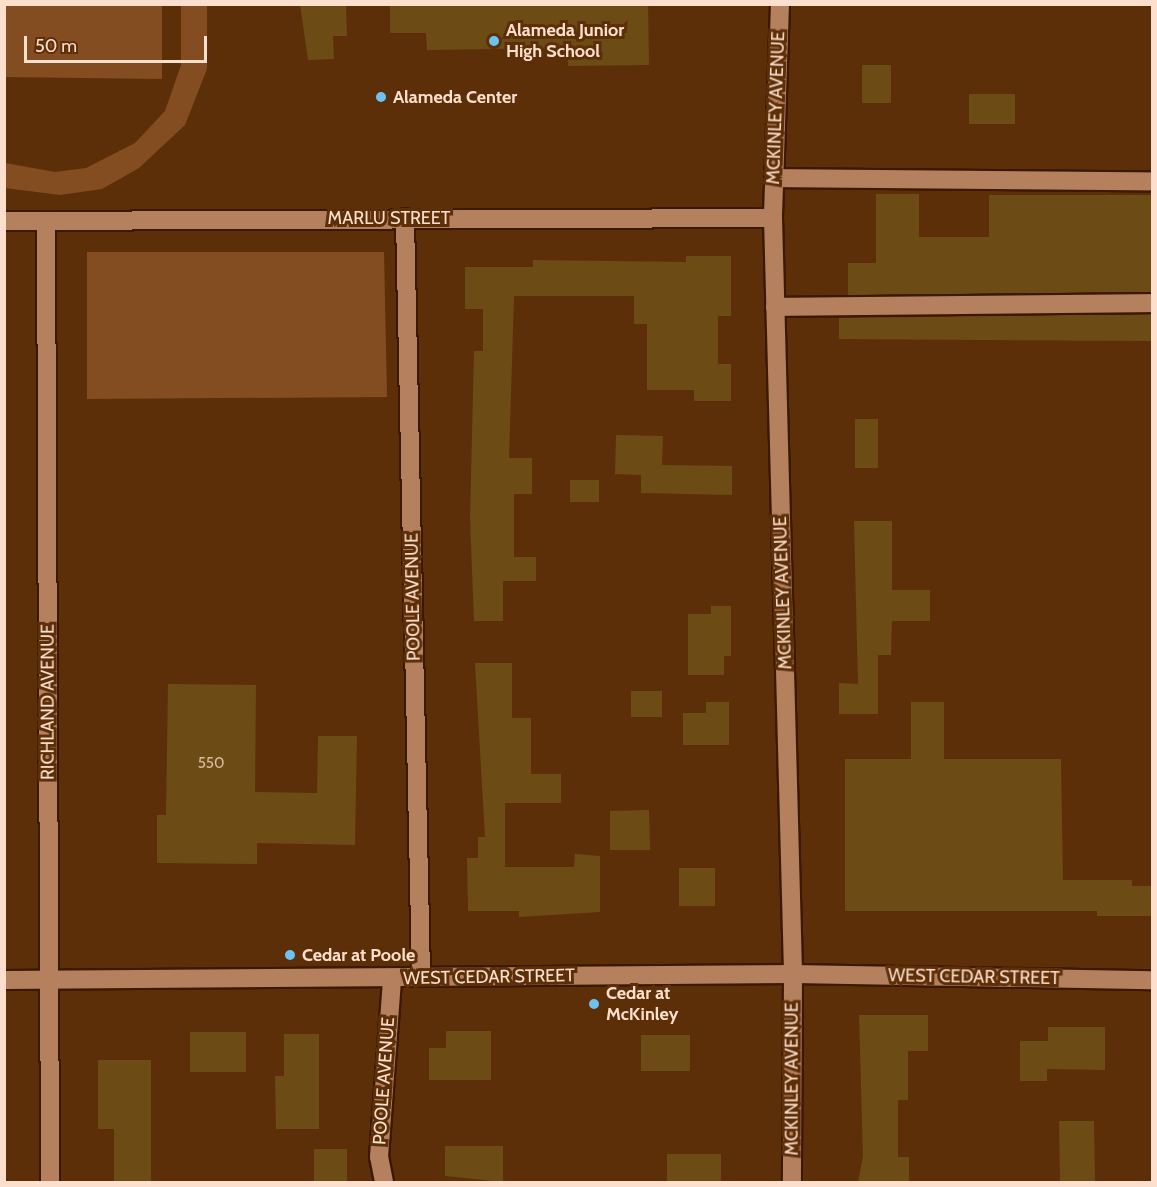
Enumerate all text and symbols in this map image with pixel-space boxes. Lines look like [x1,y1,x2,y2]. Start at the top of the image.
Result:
place label: Alameda Junior High School [506,20,624,63]
scale bar [27,24,210,62]
street label: MCKINLEY AVENUE [763,31,789,185]
marker: Alameda Junior High School [487,34,501,48]
text: 50 m [35,35,77,57]
place label: Alameda Center [393,86,517,108]
marker: Alameda Center [374,90,388,104]
street label: MARLU STREET [328,207,450,229]
street label: MCKINLEY AVENUE [770,516,796,670]
street label: POOLE AVENUE [401,533,425,661]
street label: RICHLAND AVENUE [37,624,59,780]
house number: 550 [198,755,224,773]
place label: Cedar at Poole [302,944,415,966]
marker: Cedar at Poole [283,948,297,962]
street label: WEST CEDAR STREET [403,965,575,989]
street label: WEST CEDAR STREET [888,965,1060,989]
place label: Cedar at McKinley [606,983,678,1026]
marker: Cedar at McKinley [587,997,601,1011]
street label: MCKINLEY AVENUE [781,1002,803,1156]
street label: POOLE AVENUE [369,1016,399,1146]

